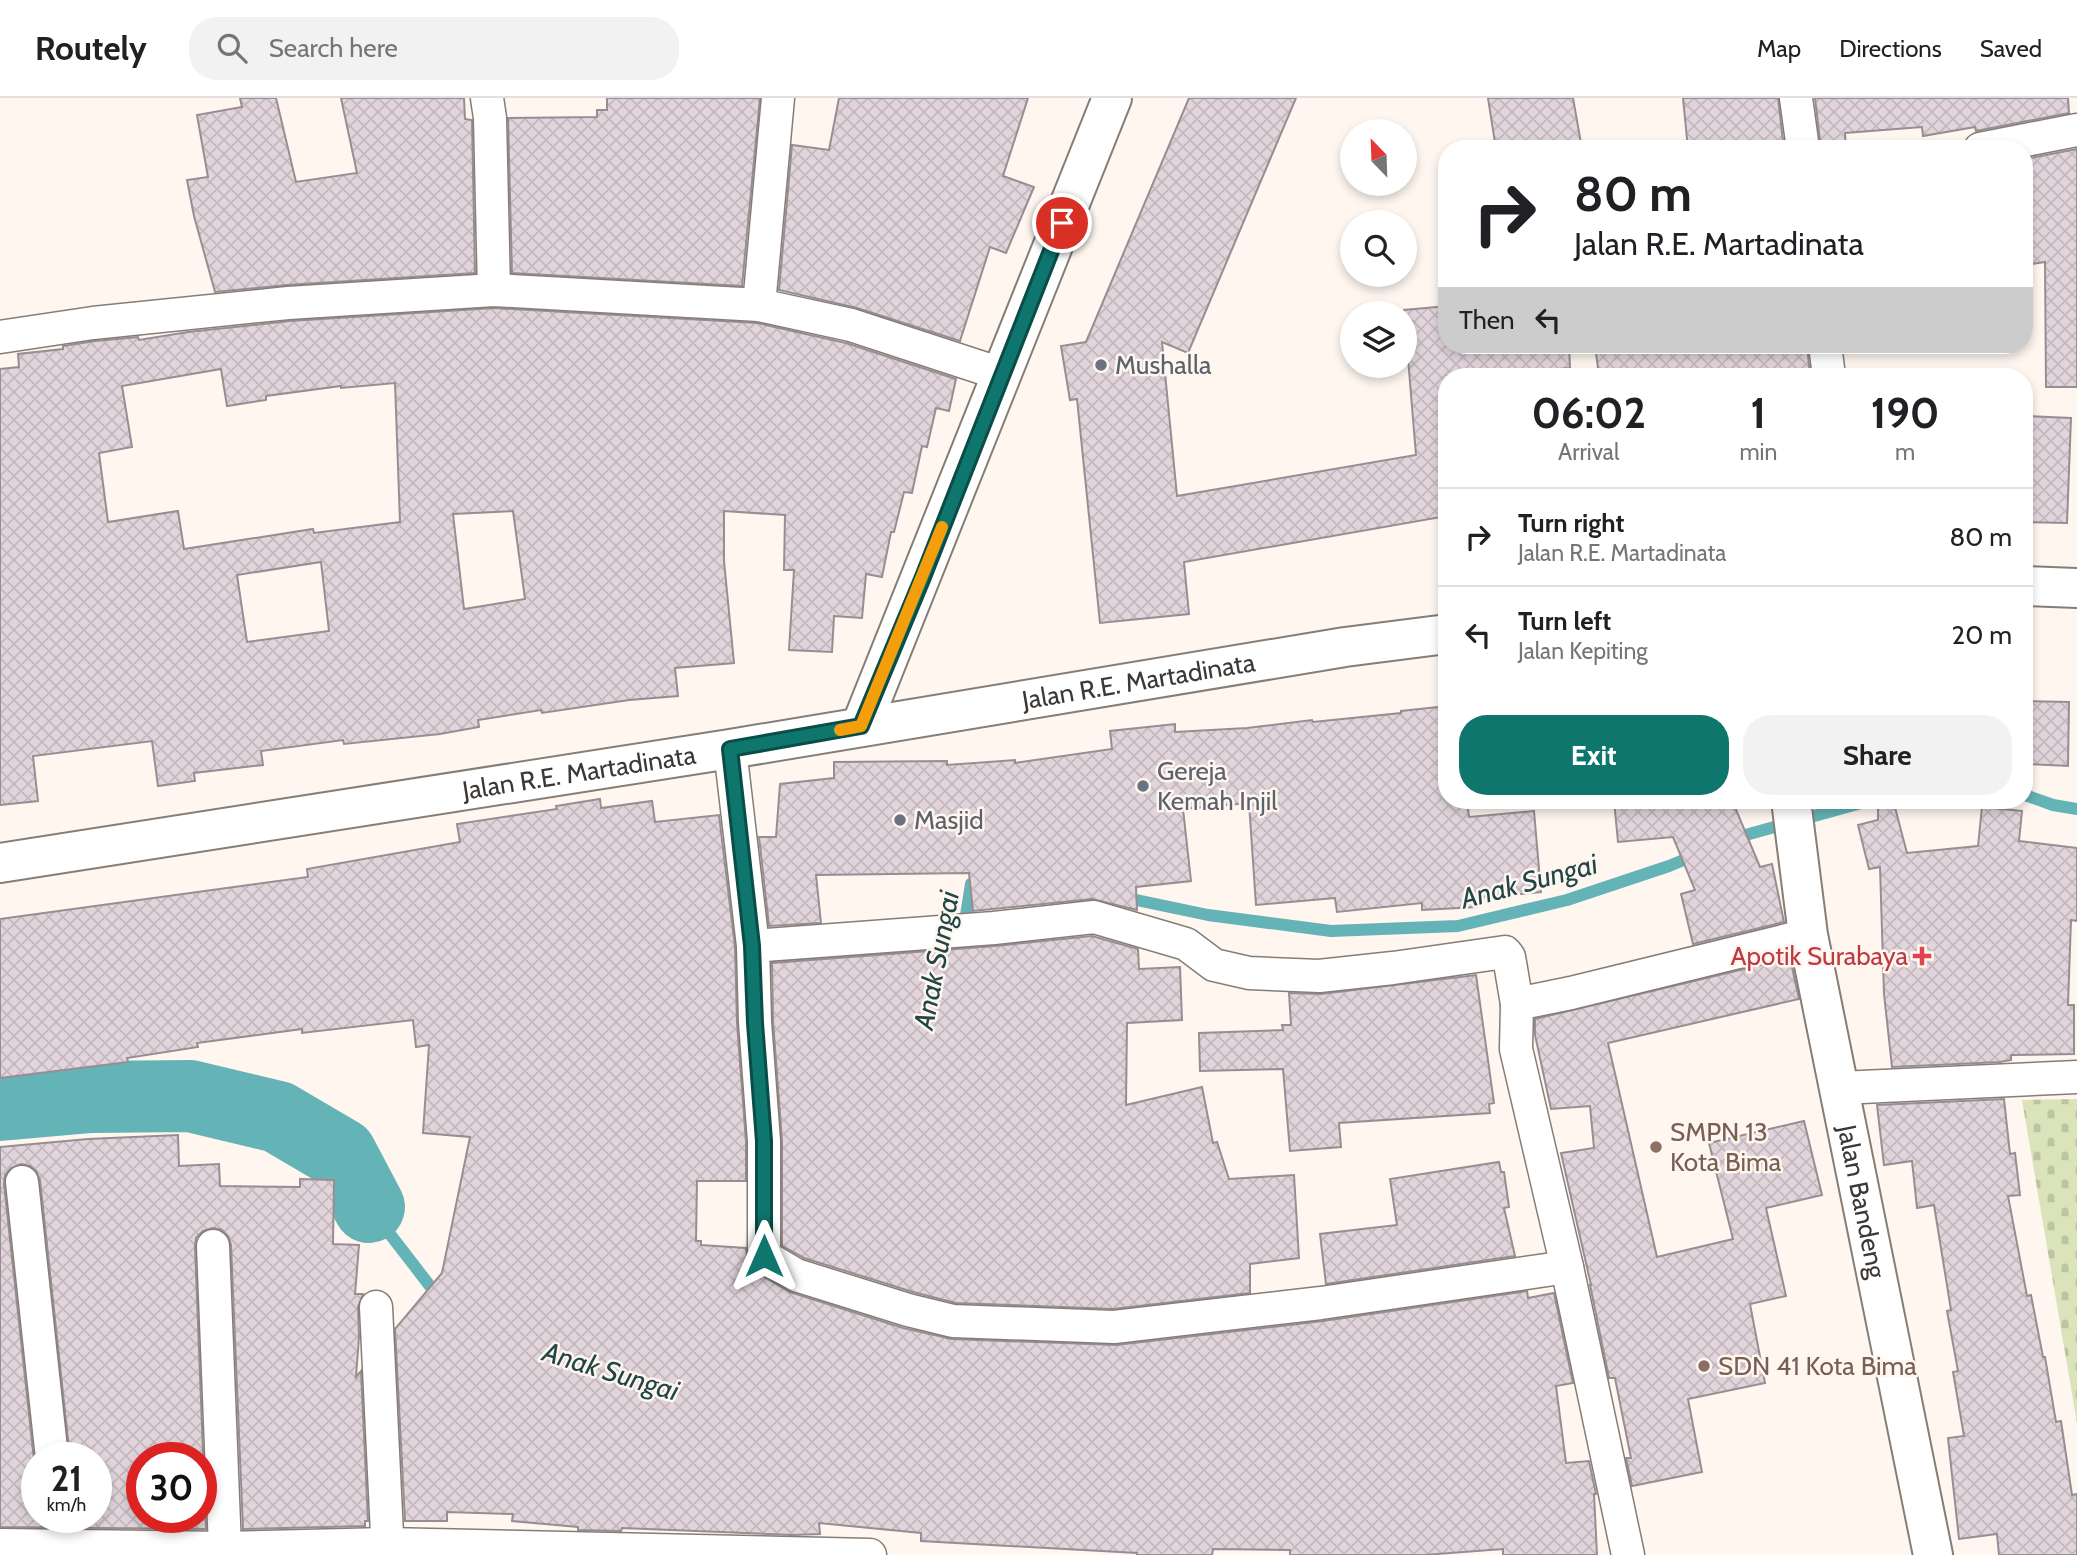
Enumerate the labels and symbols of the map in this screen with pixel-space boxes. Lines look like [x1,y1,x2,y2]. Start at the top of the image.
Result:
north arrow [1340,119,1418,196]
pin [1032,193,1092,253]
place label: Mushalla [1115,349,1212,381]
marker: Mushalla [1093,357,1109,373]
street label: Jalan R.E. Martadinata [1019,646,1258,716]
street label: Jalan R.E. Martadinata [459,739,698,807]
place label: Gereja Kemah Injil [1157,755,1277,817]
marker: Gereja Kemah Injil [1135,778,1151,794]
place label: Masjid [914,804,984,836]
marker: Masjid [892,812,908,828]
water label: Anak Sungai [1455,846,1602,916]
water label: Anak Sungai [906,887,966,1034]
place label: Apotik Surabaya [1731,940,1909,972]
marker: Apotik Surabaya [1914,948,1930,964]
place label: SMPN 13 Kota Bima [1670,1116,1782,1178]
street label: Jalan Bandeng [1830,1121,1893,1282]
marker: SMPN 13 Kota Bima [1648,1139,1664,1155]
position arrow [727,1219,801,1293]
water label: Anak Sungai [537,1334,684,1408]
place label: SDN 41 Kota Bima [1718,1350,1917,1382]
marker: SDN 41 Kota Bima [1696,1358,1712,1374]
speed limit sign: 30 [126,1442,217,1533]

